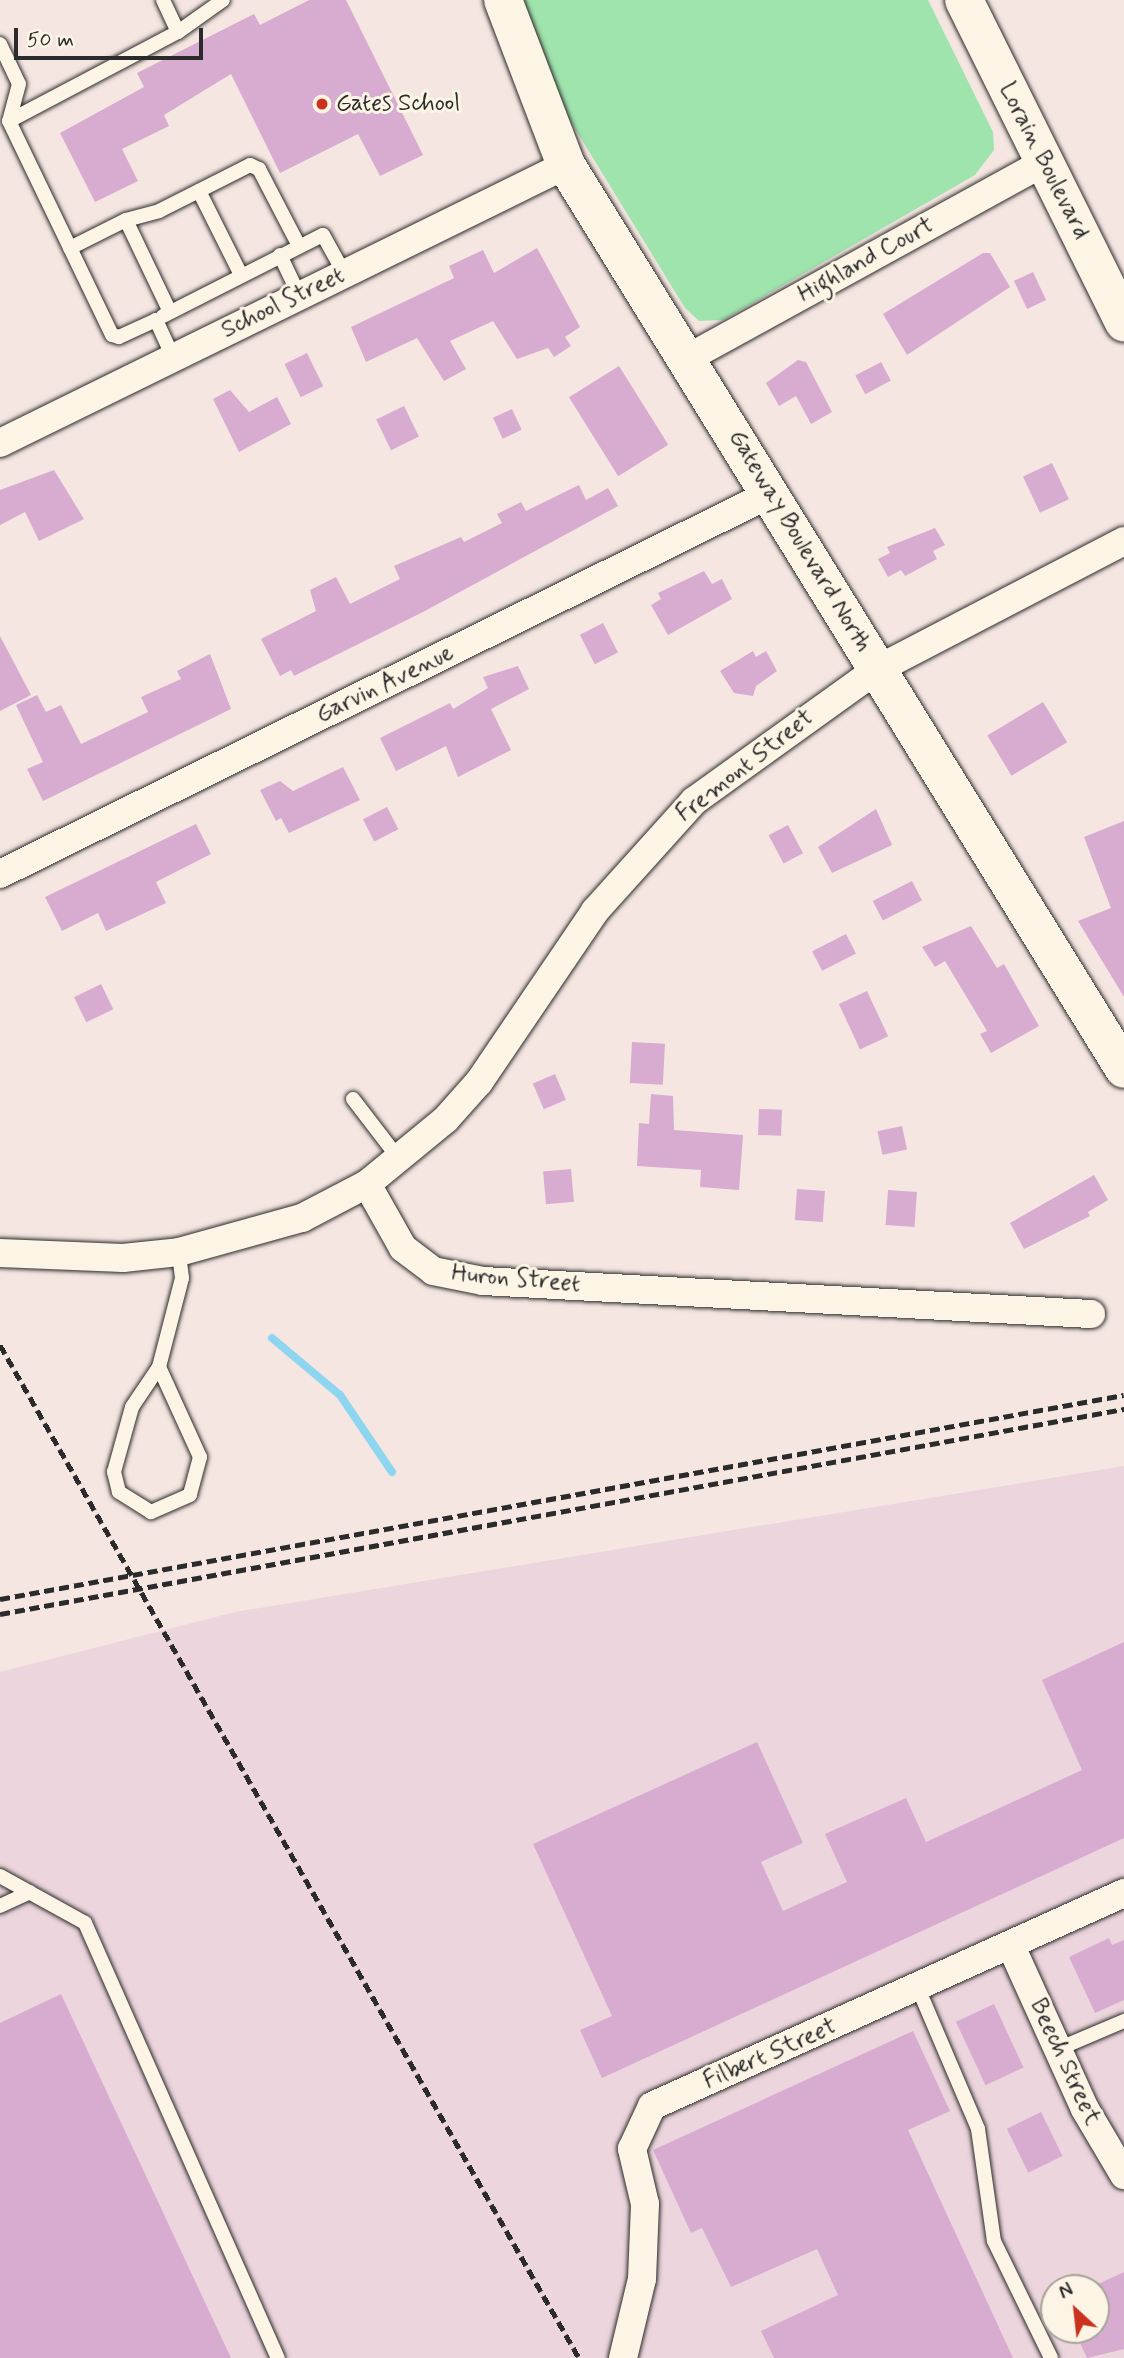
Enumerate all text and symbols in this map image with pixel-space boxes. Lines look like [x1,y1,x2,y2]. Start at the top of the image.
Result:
scale bar [18,14,206,58]
text: 50 m [27,26,74,54]
street label: Lorain Boulevard [992,78,1096,244]
place label: Gates School [336,90,460,118]
marker: Gates School [314,96,330,112]
street label: Highland Court [793,211,939,309]
street label: School Street [215,260,351,346]
street label: Gateway Boulevard North [722,424,878,658]
street label: Garvin Avenue [313,639,457,729]
street label: Fremont Street [671,704,819,828]
street label: Huron Street [449,1259,583,1299]
street label: Beech Street [1023,1994,1107,2130]
street label: Filbert Street [700,2012,840,2096]
north arrow [1040,2274,1110,2344]
text: N [1055,2278,1077,2306]

